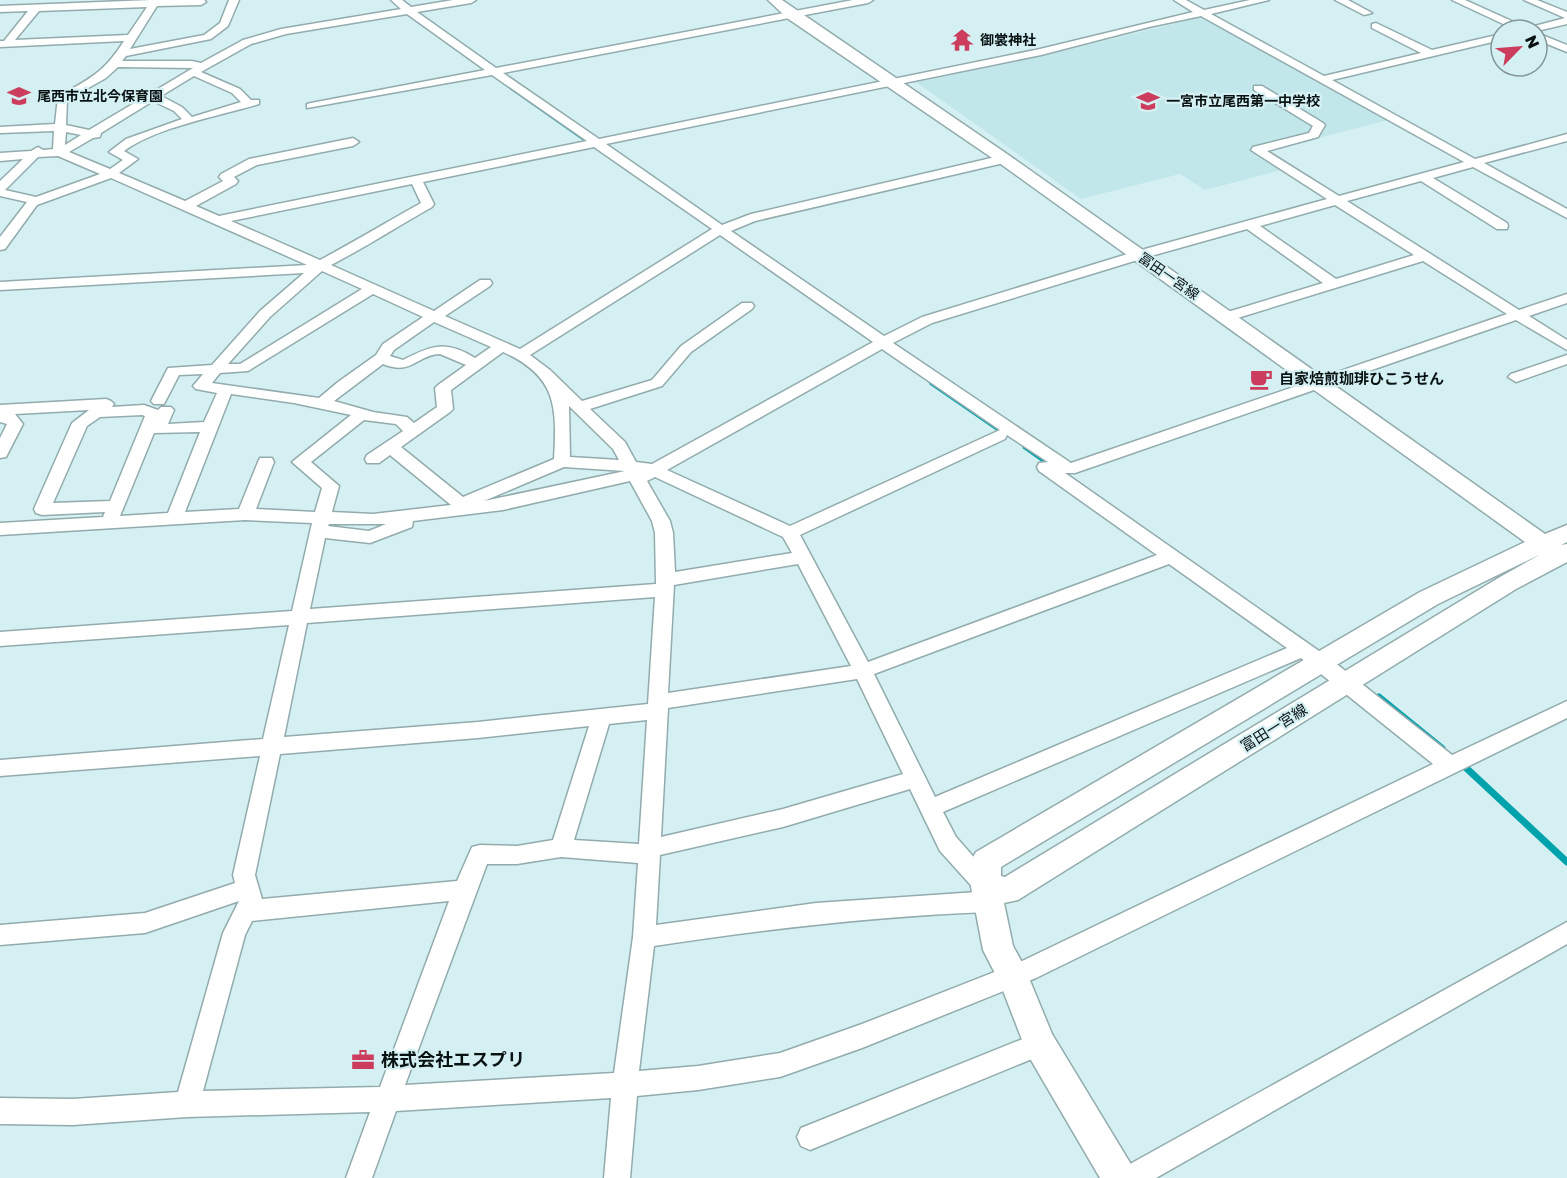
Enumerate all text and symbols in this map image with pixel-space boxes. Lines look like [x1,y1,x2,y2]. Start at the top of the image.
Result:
north arrow [1489,18,1549,78]
temple icon: 御裳神社 [949,27,975,53]
place label: 御裳神社 [980,31,1036,48]
text: N [1521,32,1544,51]
school or university icon: 尾西市立北今保育園 [6,83,32,109]
place label: 尾西市立北今保育園 [37,87,163,104]
school or university icon: 一宮市立尾西第一中学校 [1135,88,1161,114]
place label: 一宮市立尾西第一中学校 [1166,92,1320,109]
street label: 冨田一宮線 [1136,249,1203,303]
cafe icon: 自家焙煎珈琲ひこうせん [1248,366,1274,392]
place label: 自家焙煎珈琲ひこうせん [1279,369,1444,387]
street label: 富田一宮線 [1237,700,1310,755]
office icon: 株式会社エスプリ [350,1047,376,1073]
place label: 株式会社エスプリ [381,1048,525,1070]

